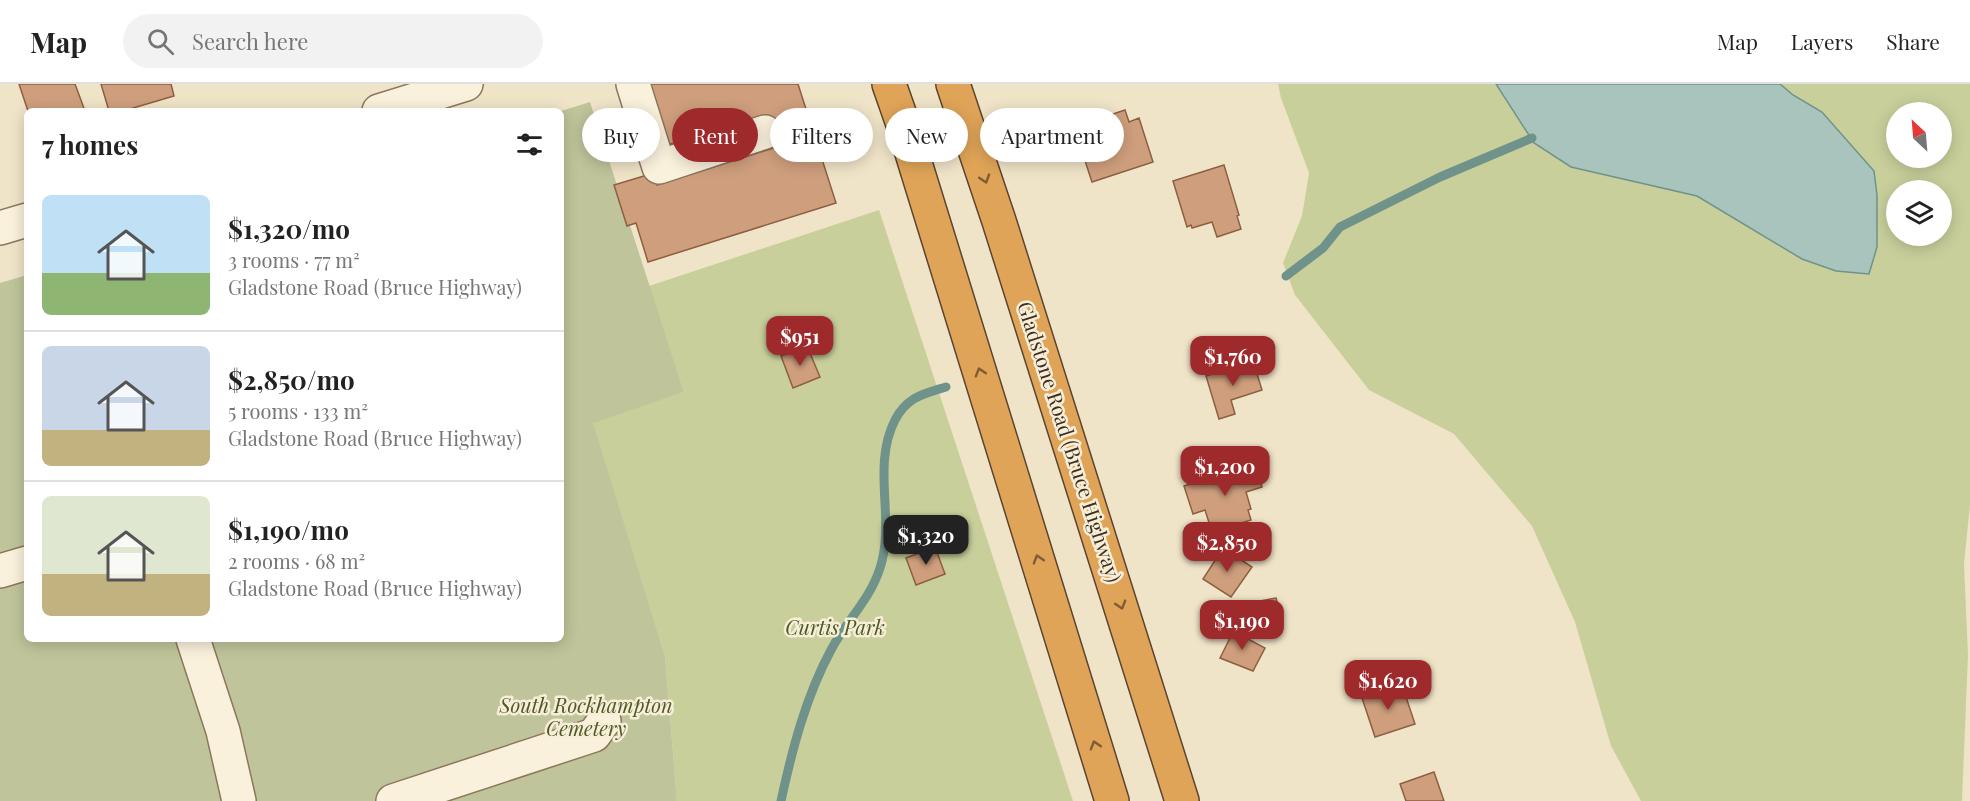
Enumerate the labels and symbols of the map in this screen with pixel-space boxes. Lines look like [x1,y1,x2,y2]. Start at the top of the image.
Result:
north arrow [1886,102,1952,168]
one-way arrow [978,173,991,184]
street label: Gladstone Road (Bruce Highway) [1012,298,1129,585]
pin: $951 [764,316,836,367]
pin: $1,760 [1184,336,1282,387]
one-way arrow [975,367,987,378]
pin: $1,200 [1176,446,1274,497]
pin: $1,320 [877,515,975,566]
pin: $2,850 [1178,522,1276,573]
one-way arrow [1032,554,1045,565]
one-way arrow [1113,599,1126,610]
pin: $1,190 [1193,600,1291,651]
park label: Curtis Park [785,613,885,640]
pin: $1,620 [1339,660,1437,711]
park label: South Rockhampton Cemetery [498,691,673,741]
one-way arrow [1090,740,1102,751]

